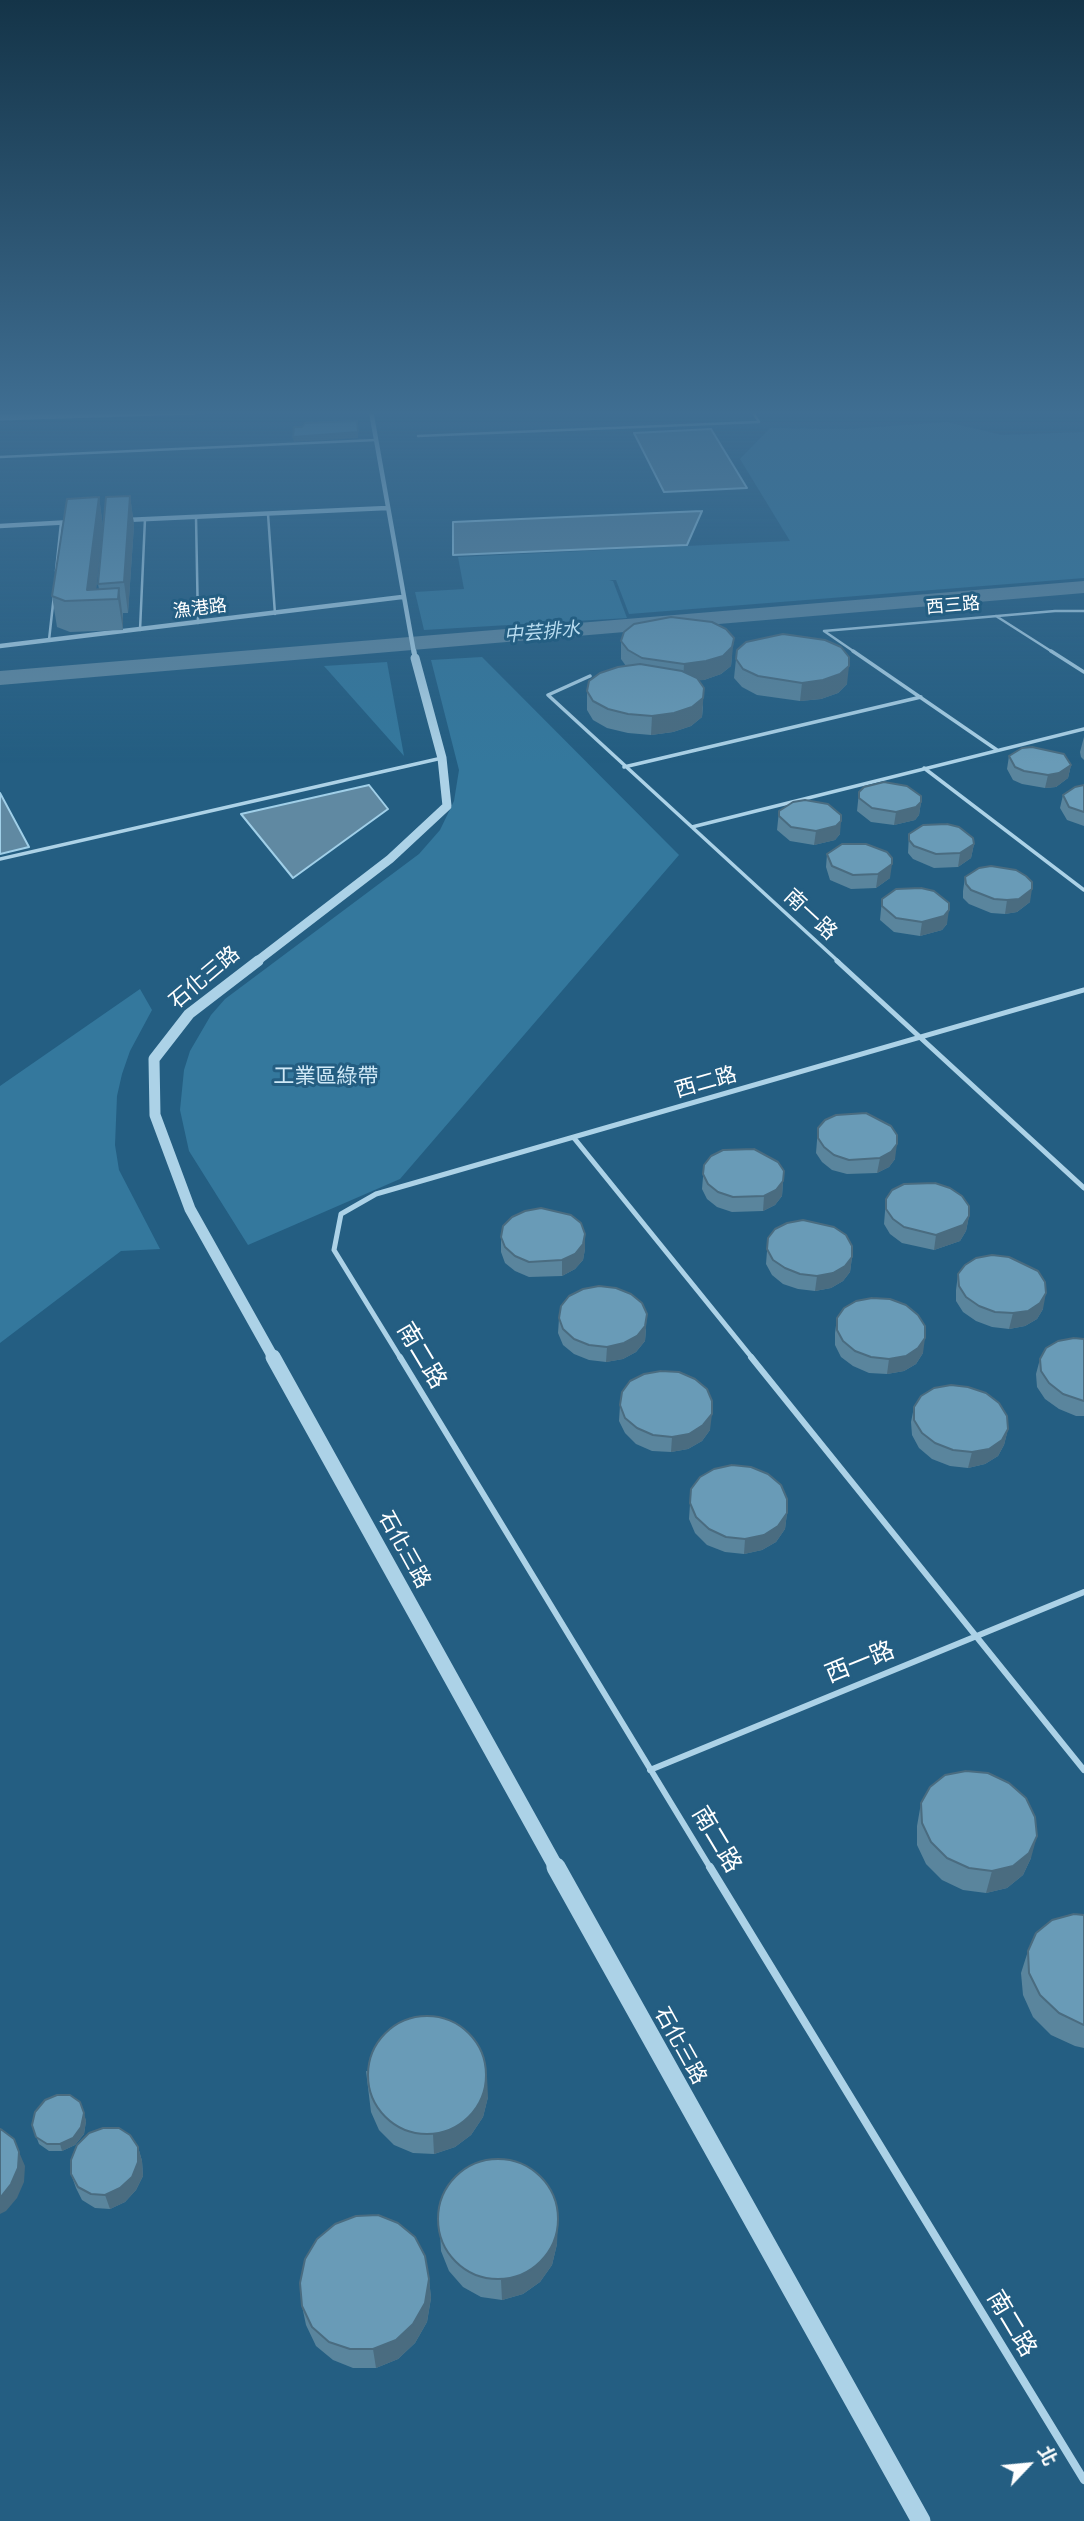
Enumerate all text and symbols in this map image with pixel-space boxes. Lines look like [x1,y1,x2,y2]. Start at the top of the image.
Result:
street label: 西三路 [925,593,981,619]
street label: 漁港路 [172,595,228,623]
water label: 中芸排水 [503,618,581,648]
street label: 南一路 [778,884,842,946]
street label: 石化三路 [165,941,245,1015]
street label: 西二路 [672,1062,740,1104]
park label: 工業區綠帶 [274,1064,378,1090]
street label: 南二路 [390,1318,452,1394]
street label: 石化三路 [373,1507,435,1593]
street label: 西一路 [821,1636,899,1690]
street label: 南二路 [685,1802,747,1878]
street label: 石化三路 [649,2003,711,2089]
street label: 南二路 [980,2286,1042,2362]
north arrow [993,2430,1063,2500]
text: 北 [1033,2442,1062,2469]

